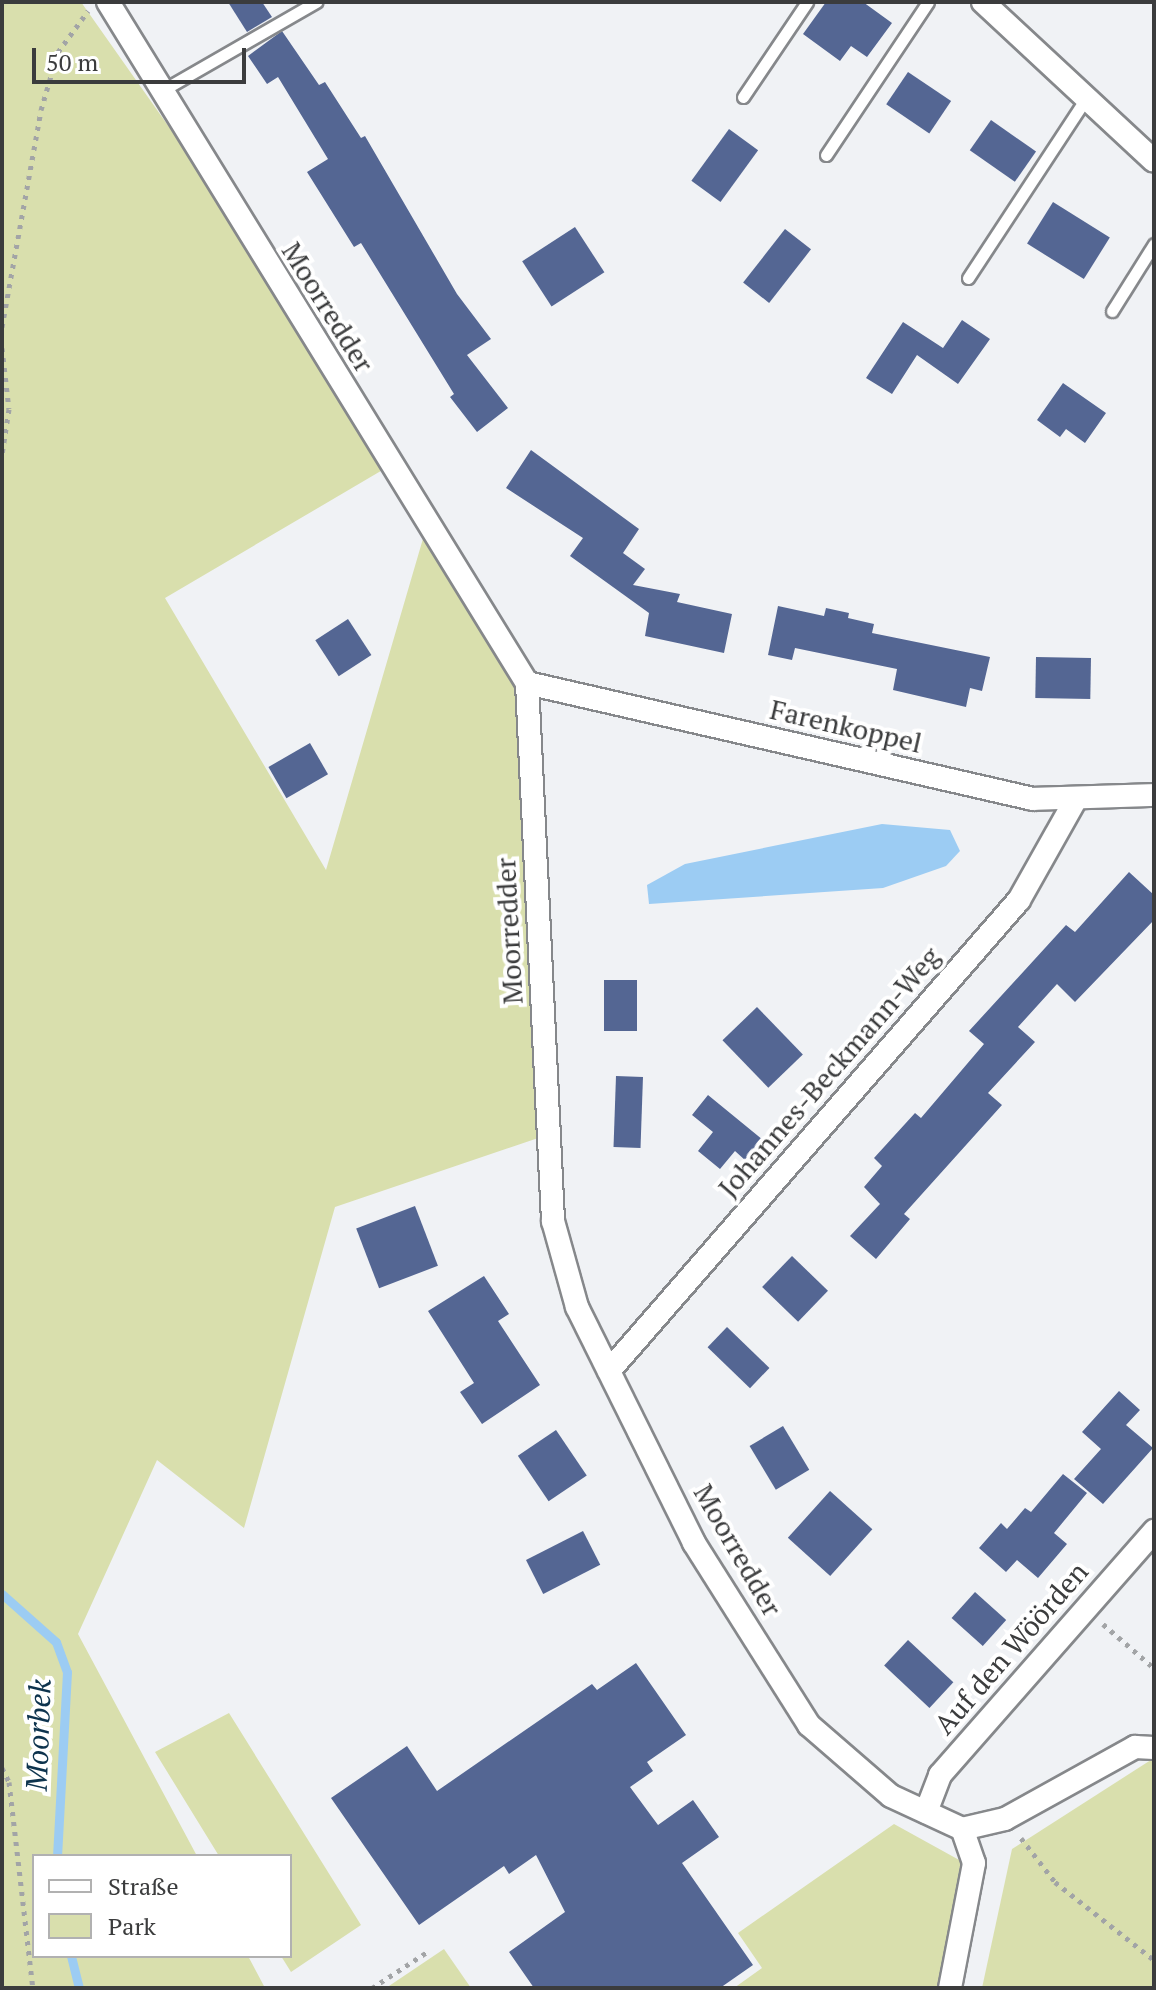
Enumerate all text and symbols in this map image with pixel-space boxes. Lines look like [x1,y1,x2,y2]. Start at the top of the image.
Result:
scale bar [36,32,250,82]
text: 50 m [46,46,98,78]
street label: Moorredder [275,236,381,378]
street label: Farenkoppel [767,692,925,760]
street label: Moorredder [488,857,530,1005]
street label: Johannes-Beckmann-Weg [711,940,947,1204]
street label: Moorredder [687,1478,789,1622]
street label: Auf den Wöörden [927,1555,1095,1741]
water label: Moorbek [18,1679,58,1791]
legend [32,1854,292,1958]
text: Straße [108,1870,179,1902]
text: Park [108,1910,156,1942]

